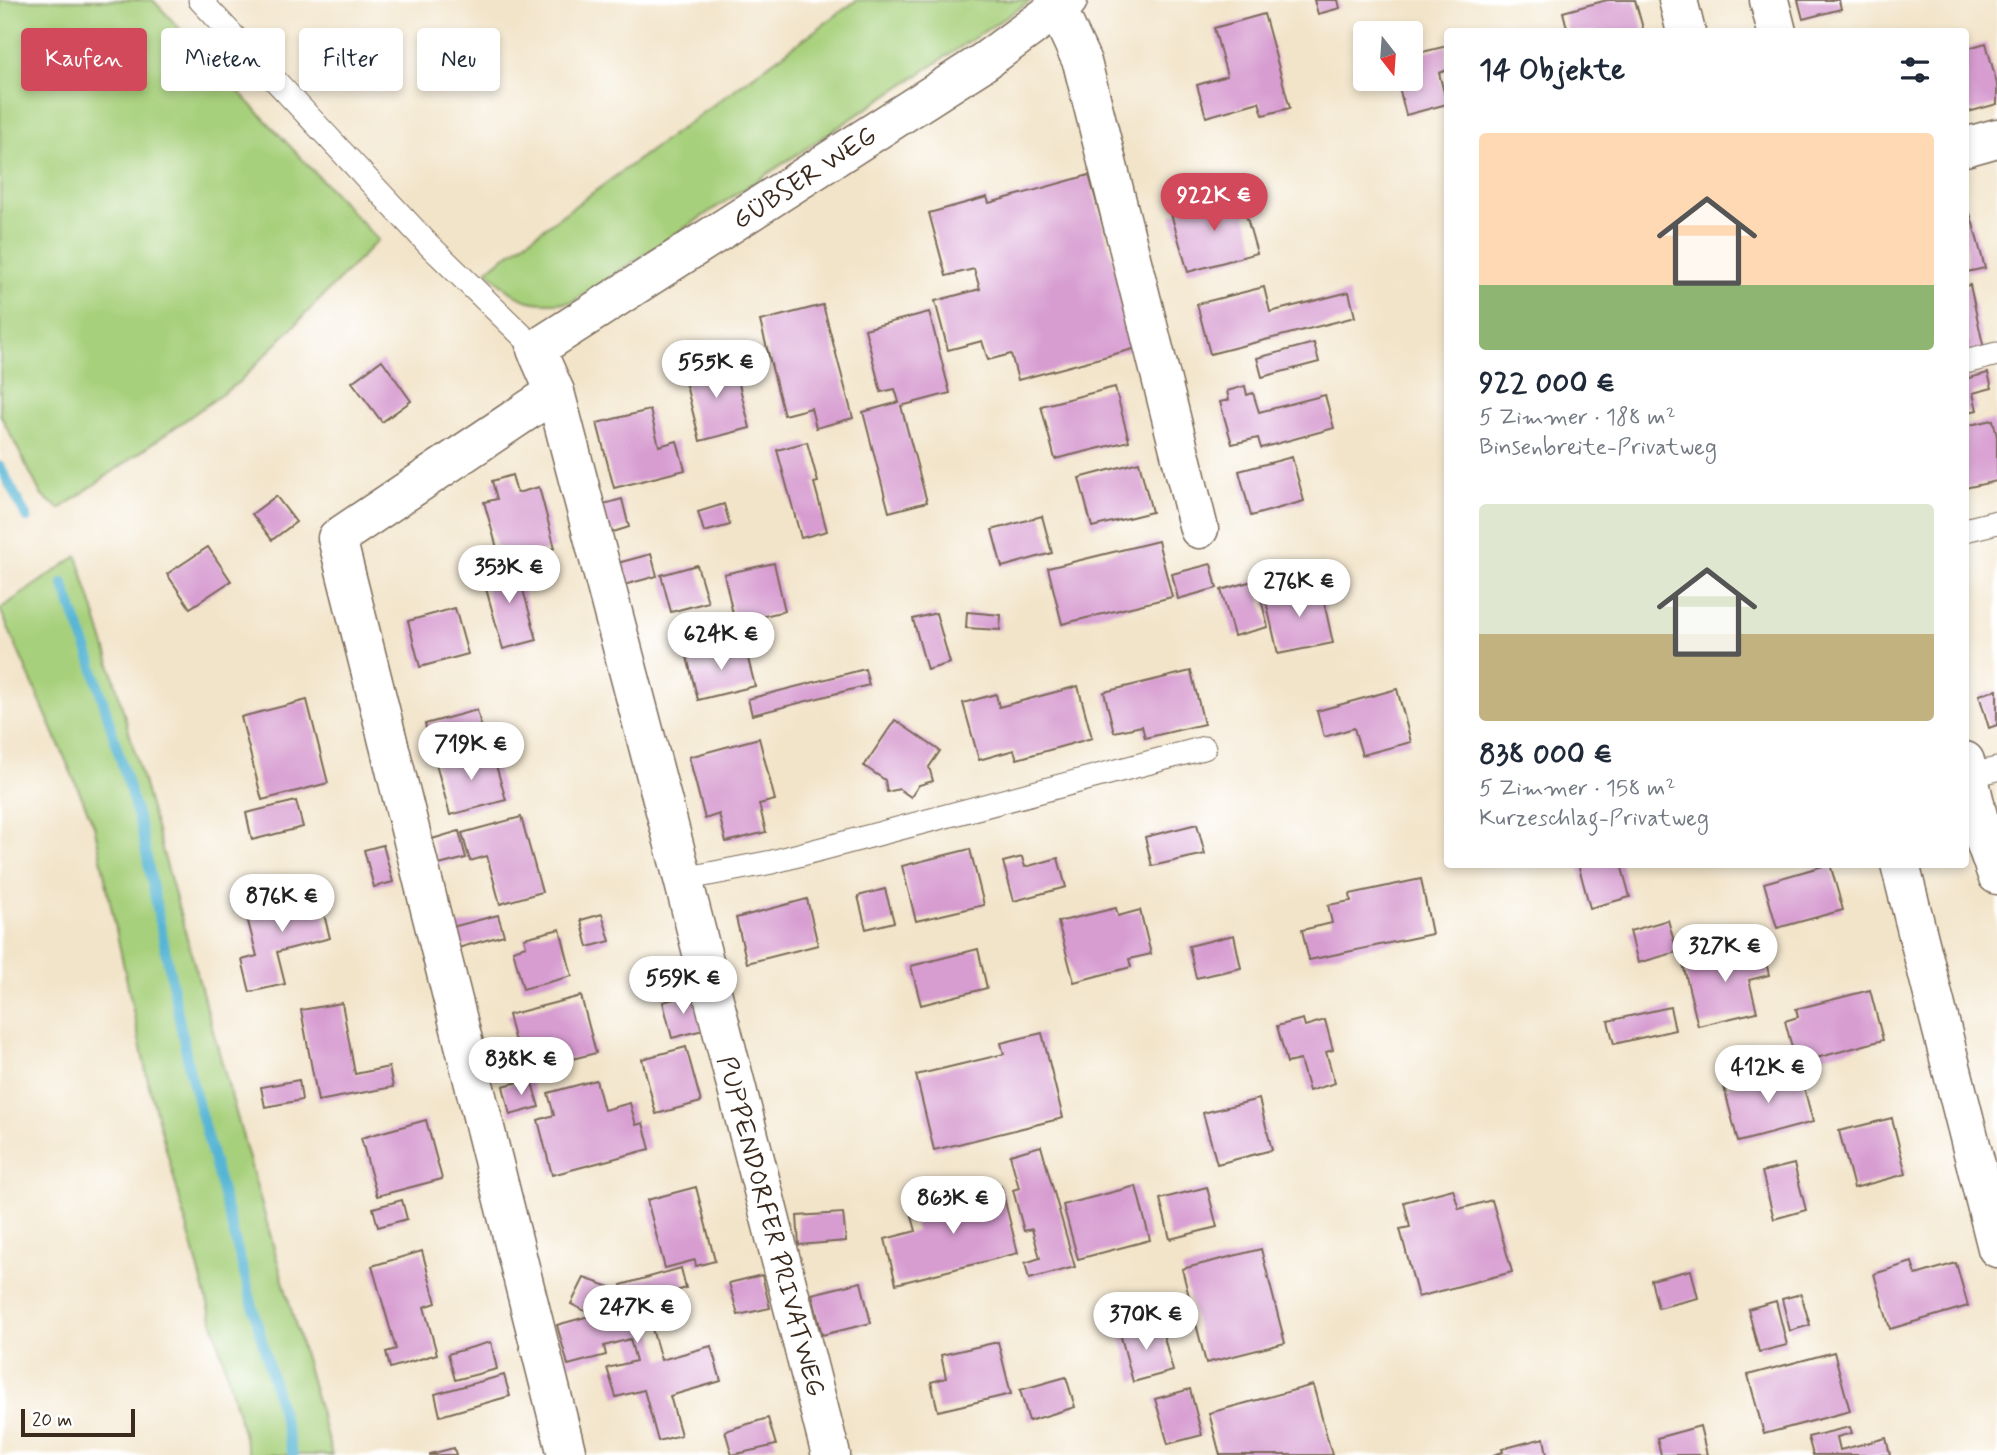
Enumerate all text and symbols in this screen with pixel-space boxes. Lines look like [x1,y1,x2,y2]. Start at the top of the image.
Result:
north arrow [1353,21,1423,91]
map controls [1353,21,1423,91]
chip: Kaufen [21,28,147,91]
chip: Mieten [161,28,285,91]
chip: Filter [299,28,403,91]
chip: Neu [417,28,500,91]
text: 14 Objekte [1479,51,1625,90]
icon: filters [1896,51,1934,89]
street label: GÜBSER WEG [727,119,884,238]
pin: 922K € [1157,174,1271,233]
icon: home [1644,178,1770,304]
text: 922K € [1177,181,1251,211]
pin: 555K € [659,340,773,400]
text: 555K € [678,348,754,378]
text: 922 000 € [1479,364,1615,403]
text: 5 Zimmer · 188 m² [1479,403,1676,433]
text: Binsenbreite-Privatweg [1479,433,1717,463]
pin: 353K € [452,546,566,605]
icon: home [1644,549,1770,675]
text: 353K € [474,553,544,583]
pin: 276K € [1242,560,1356,619]
text: 276K € [1263,567,1335,597]
pin: 624K € [664,612,778,672]
text: 624K € [683,620,759,650]
pin: 719K € [414,722,528,782]
text: 719K € [434,730,508,760]
text: 838 000 € [1479,735,1613,774]
text: 5 Zimmer · 158 m² [1479,774,1675,804]
text: Kurzeschlag-Privatweg [1479,804,1709,834]
pin: 876K € [225,874,339,934]
text: 876K € [246,882,318,912]
pin: 327K € [1668,925,1782,984]
text: 327K € [1689,932,1761,962]
pin: 559K € [626,956,740,1016]
text: 559K € [645,964,721,994]
pin: 838K € [464,1038,578,1097]
text: 838K € [485,1045,557,1075]
pin: 412K € [1711,1046,1825,1105]
street label: PUPPENDORFER PRIVATWEG [708,1052,832,1401]
text: 412K € [1731,1053,1805,1083]
pin: 863K € [896,1176,1010,1236]
text: 863K € [917,1184,989,1214]
pin: 247K € [580,1286,694,1345]
pin: 370K € [1089,1292,1203,1352]
text: 247K € [599,1293,675,1323]
text: 370K € [1109,1300,1183,1330]
scale bar [21,1406,135,1438]
text: 20 m [32,1408,72,1433]

